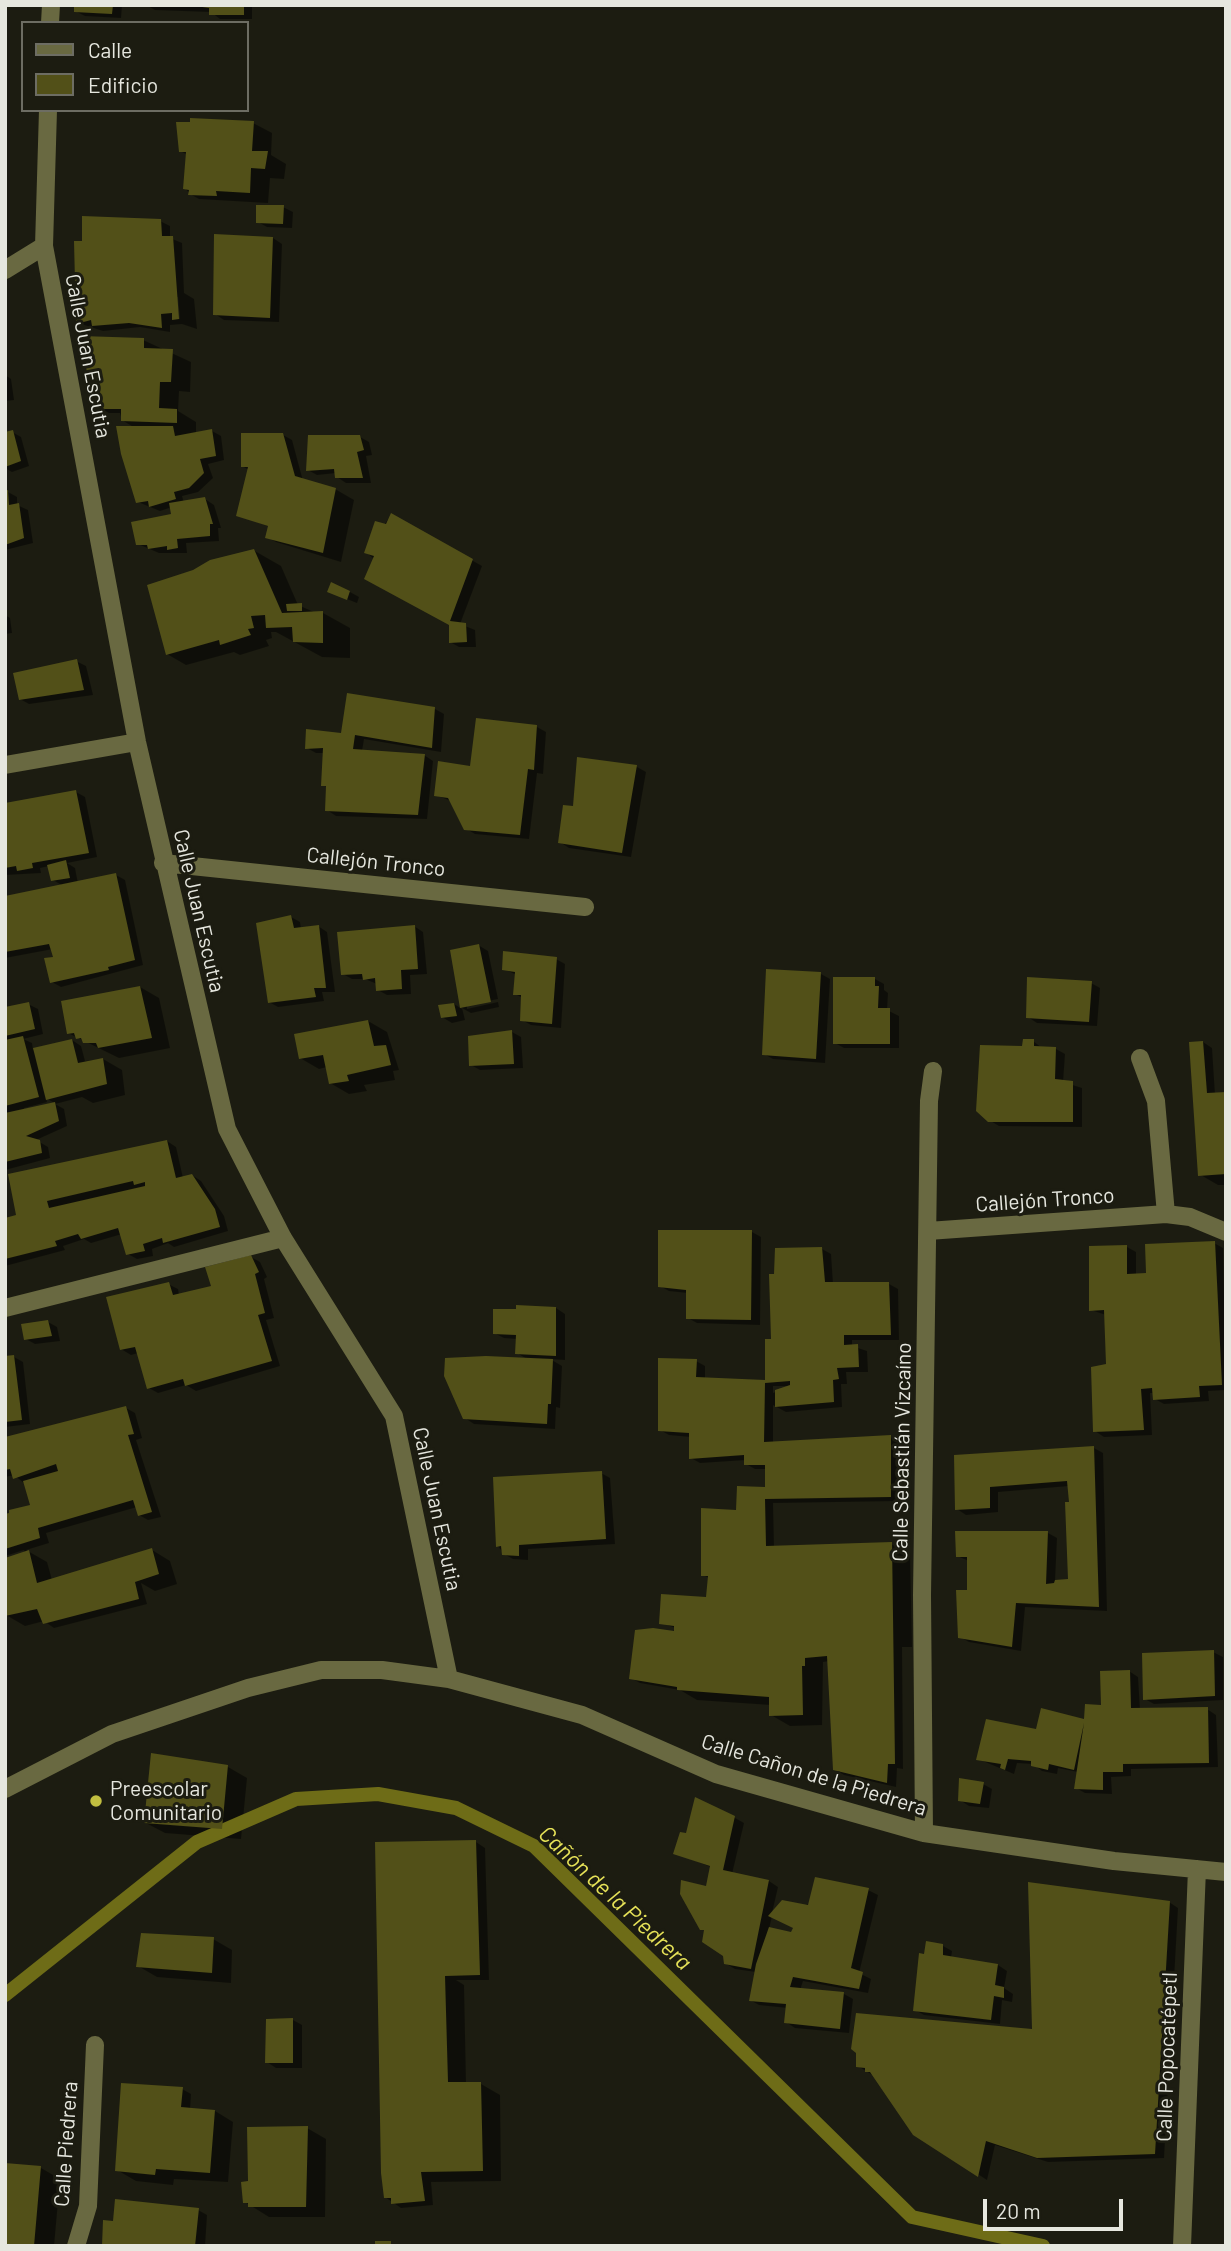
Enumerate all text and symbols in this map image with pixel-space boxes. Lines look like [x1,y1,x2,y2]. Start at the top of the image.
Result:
legend [21,21,248,112]
text: Calle [88,37,132,62]
text: Edificio [88,72,158,97]
street label: Calle Juan Escutia [60,272,116,440]
street label: Calle Juan Escutia [168,827,230,995]
street label: Callejón Tronco [305,842,447,882]
street label: Callejón Tronco [975,1183,1115,1217]
street label: Calle Sebastián Vizcaíno [887,1342,917,1562]
street label: Calle Juan Escutia [407,1425,467,1593]
street label: Calle Cañon de la Piedrera [698,1729,930,1821]
place label: Preescolar Comunitario [110,1776,222,1826]
marker: Preescolar Comunitario [88,1793,104,1809]
water label: Cañón de la Piedrera [533,1820,697,1976]
street label: Calle Popocatépetl [1151,1972,1183,2142]
street label: Calle Piedrera [49,2080,83,2208]
scale bar [986,2184,1126,2228]
text: 20 m [996,2198,1041,2223]

